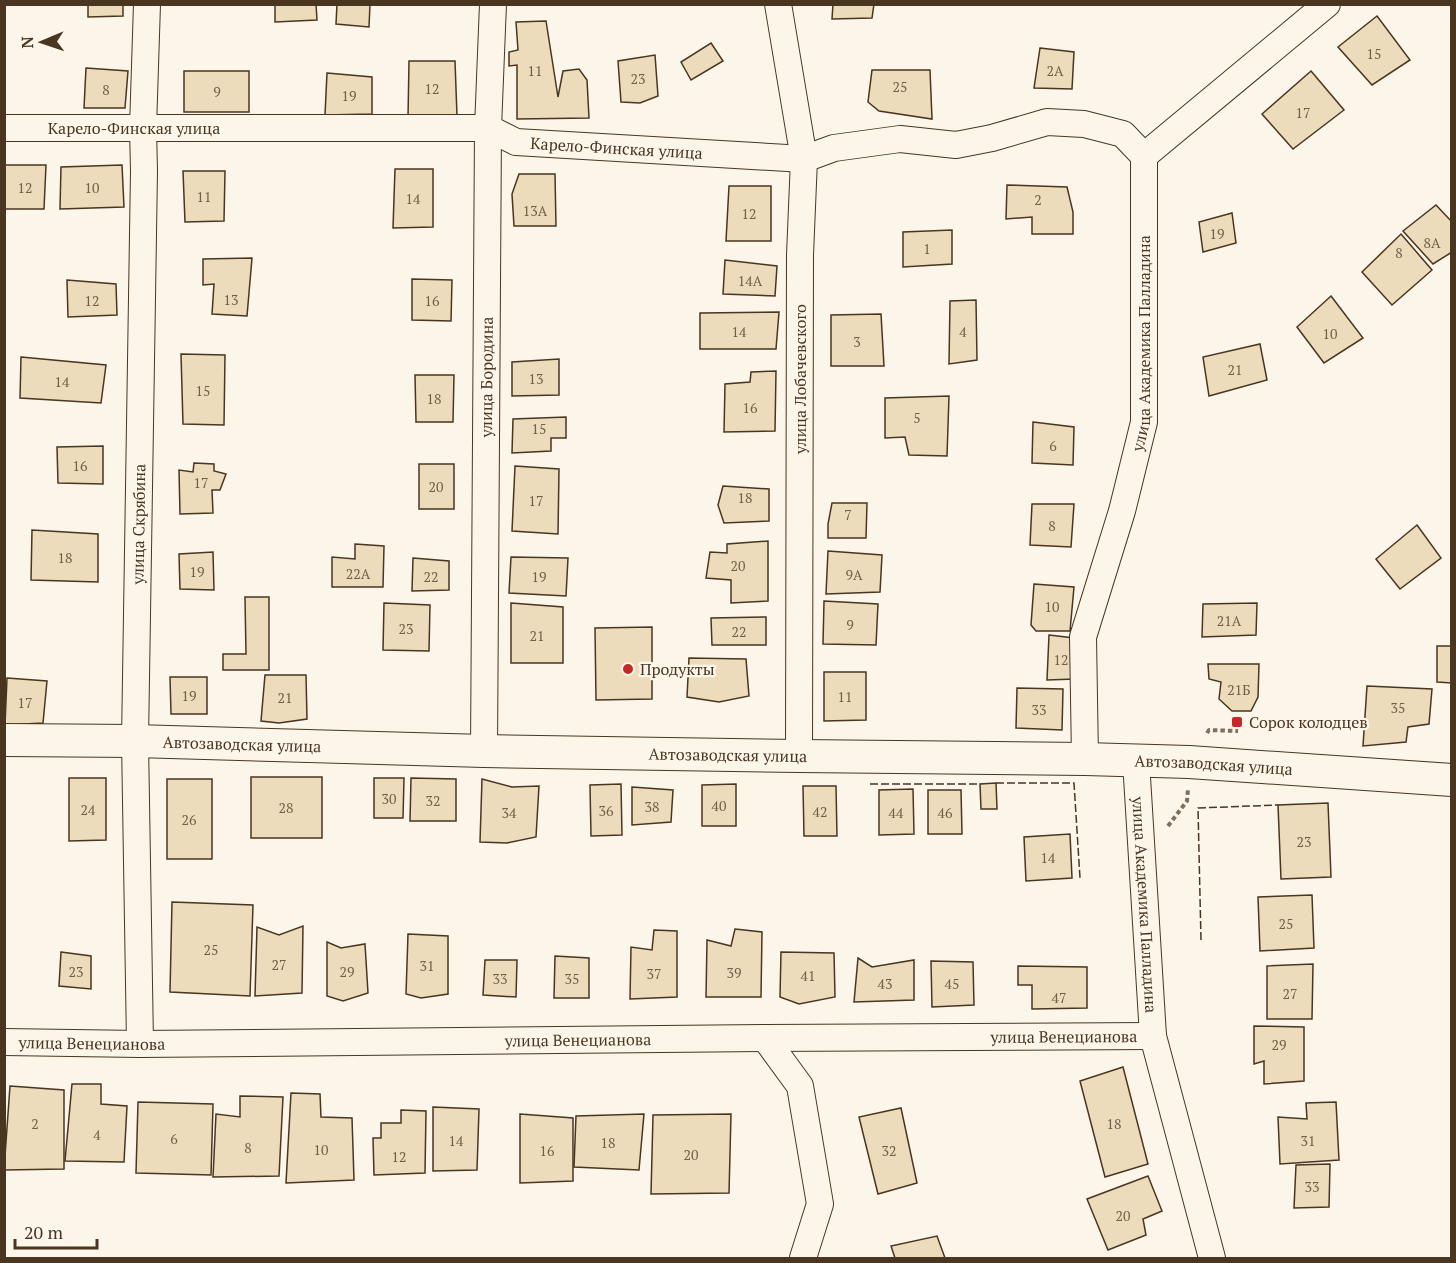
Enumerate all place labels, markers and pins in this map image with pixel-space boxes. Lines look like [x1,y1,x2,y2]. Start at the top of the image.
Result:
place label: Продукты [640,658,715,680]
marker: Продукты [621,662,635,676]
place label: Сорок колодцев [1249,711,1368,733]
marker: Сорок колодцев [1230,715,1244,729]

